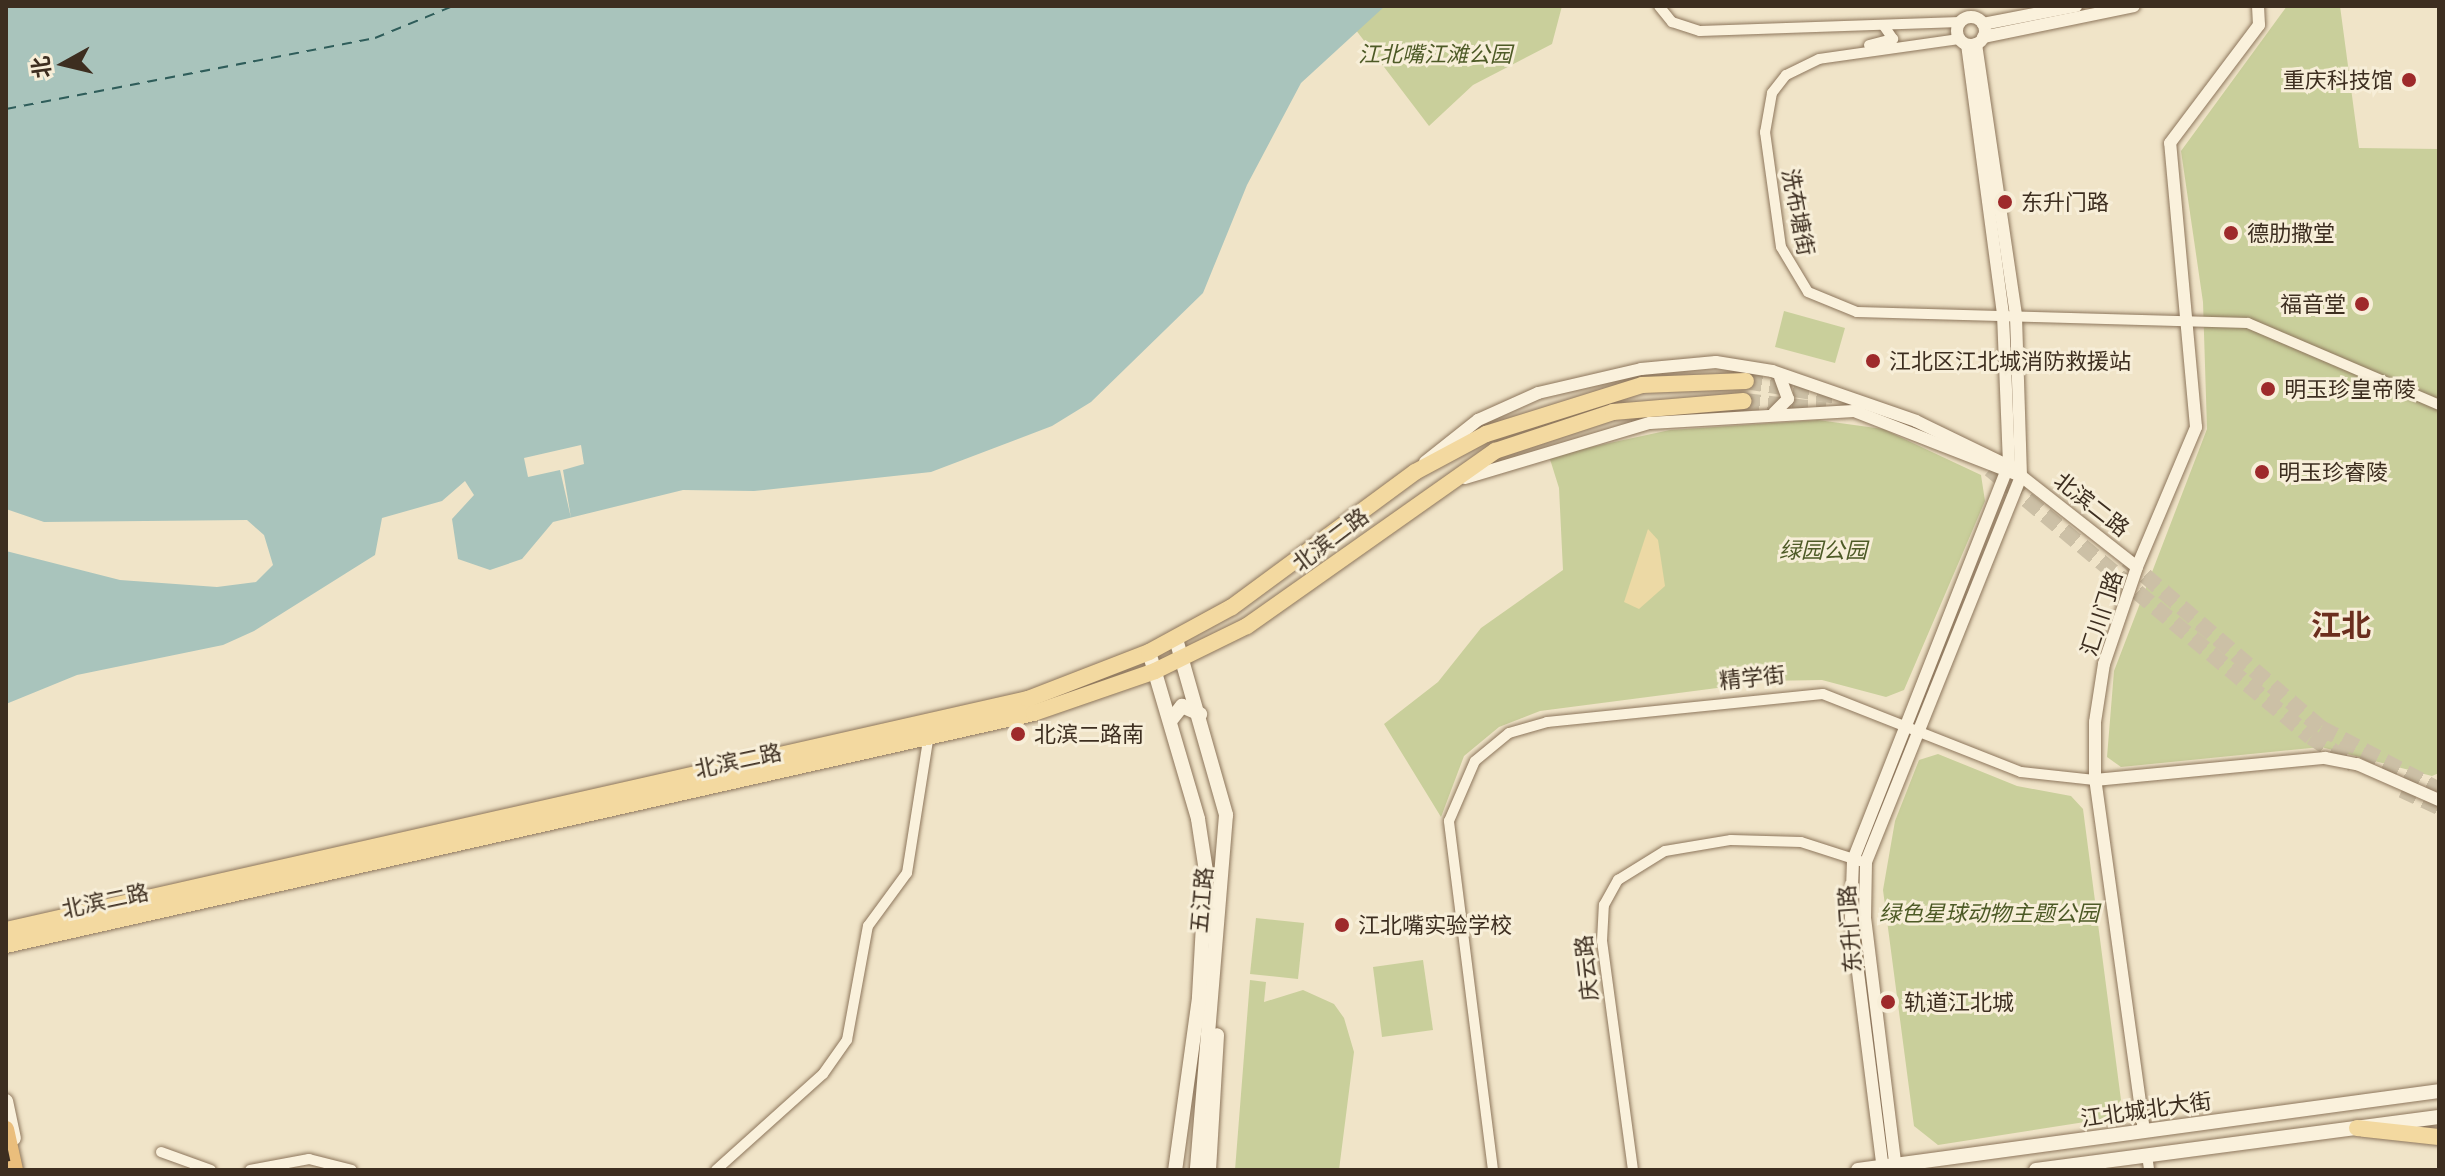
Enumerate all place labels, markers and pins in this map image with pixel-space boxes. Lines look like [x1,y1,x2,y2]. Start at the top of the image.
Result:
place label: 重庆科技馆 [2283,67,2393,93]
marker: 重庆科技馆 [2400,71,2418,89]
place label: 东升门路 [2021,189,2109,215]
marker: 东升门路 [1996,193,2014,211]
place label: 德肋撒堂 [2247,220,2335,246]
marker: 德肋撒堂 [2222,224,2240,242]
place label: 福音堂 [2280,291,2346,317]
marker: 福音堂 [2353,295,2371,313]
place label: 江北区江北城消防救援站 [1889,348,2131,374]
marker: 江北区江北城消防救援站 [1864,352,1882,370]
place label: 明玉珍皇帝陵 [2284,376,2416,402]
marker: 明玉珍皇帝陵 [2259,380,2277,398]
place label: 明玉珍睿陵 [2278,459,2388,485]
marker: 明玉珍睿陵 [2253,463,2271,481]
place label: 北滨二路南 [1034,721,1144,747]
marker: 北滨二路南 [1009,725,1027,743]
place label: 江北嘴实验学校 [1358,912,1512,938]
marker: 江北嘴实验学校 [1333,916,1351,934]
place label: 轨道江北城 [1904,989,2014,1015]
marker: 轨道江北城 [1879,993,1897,1011]

